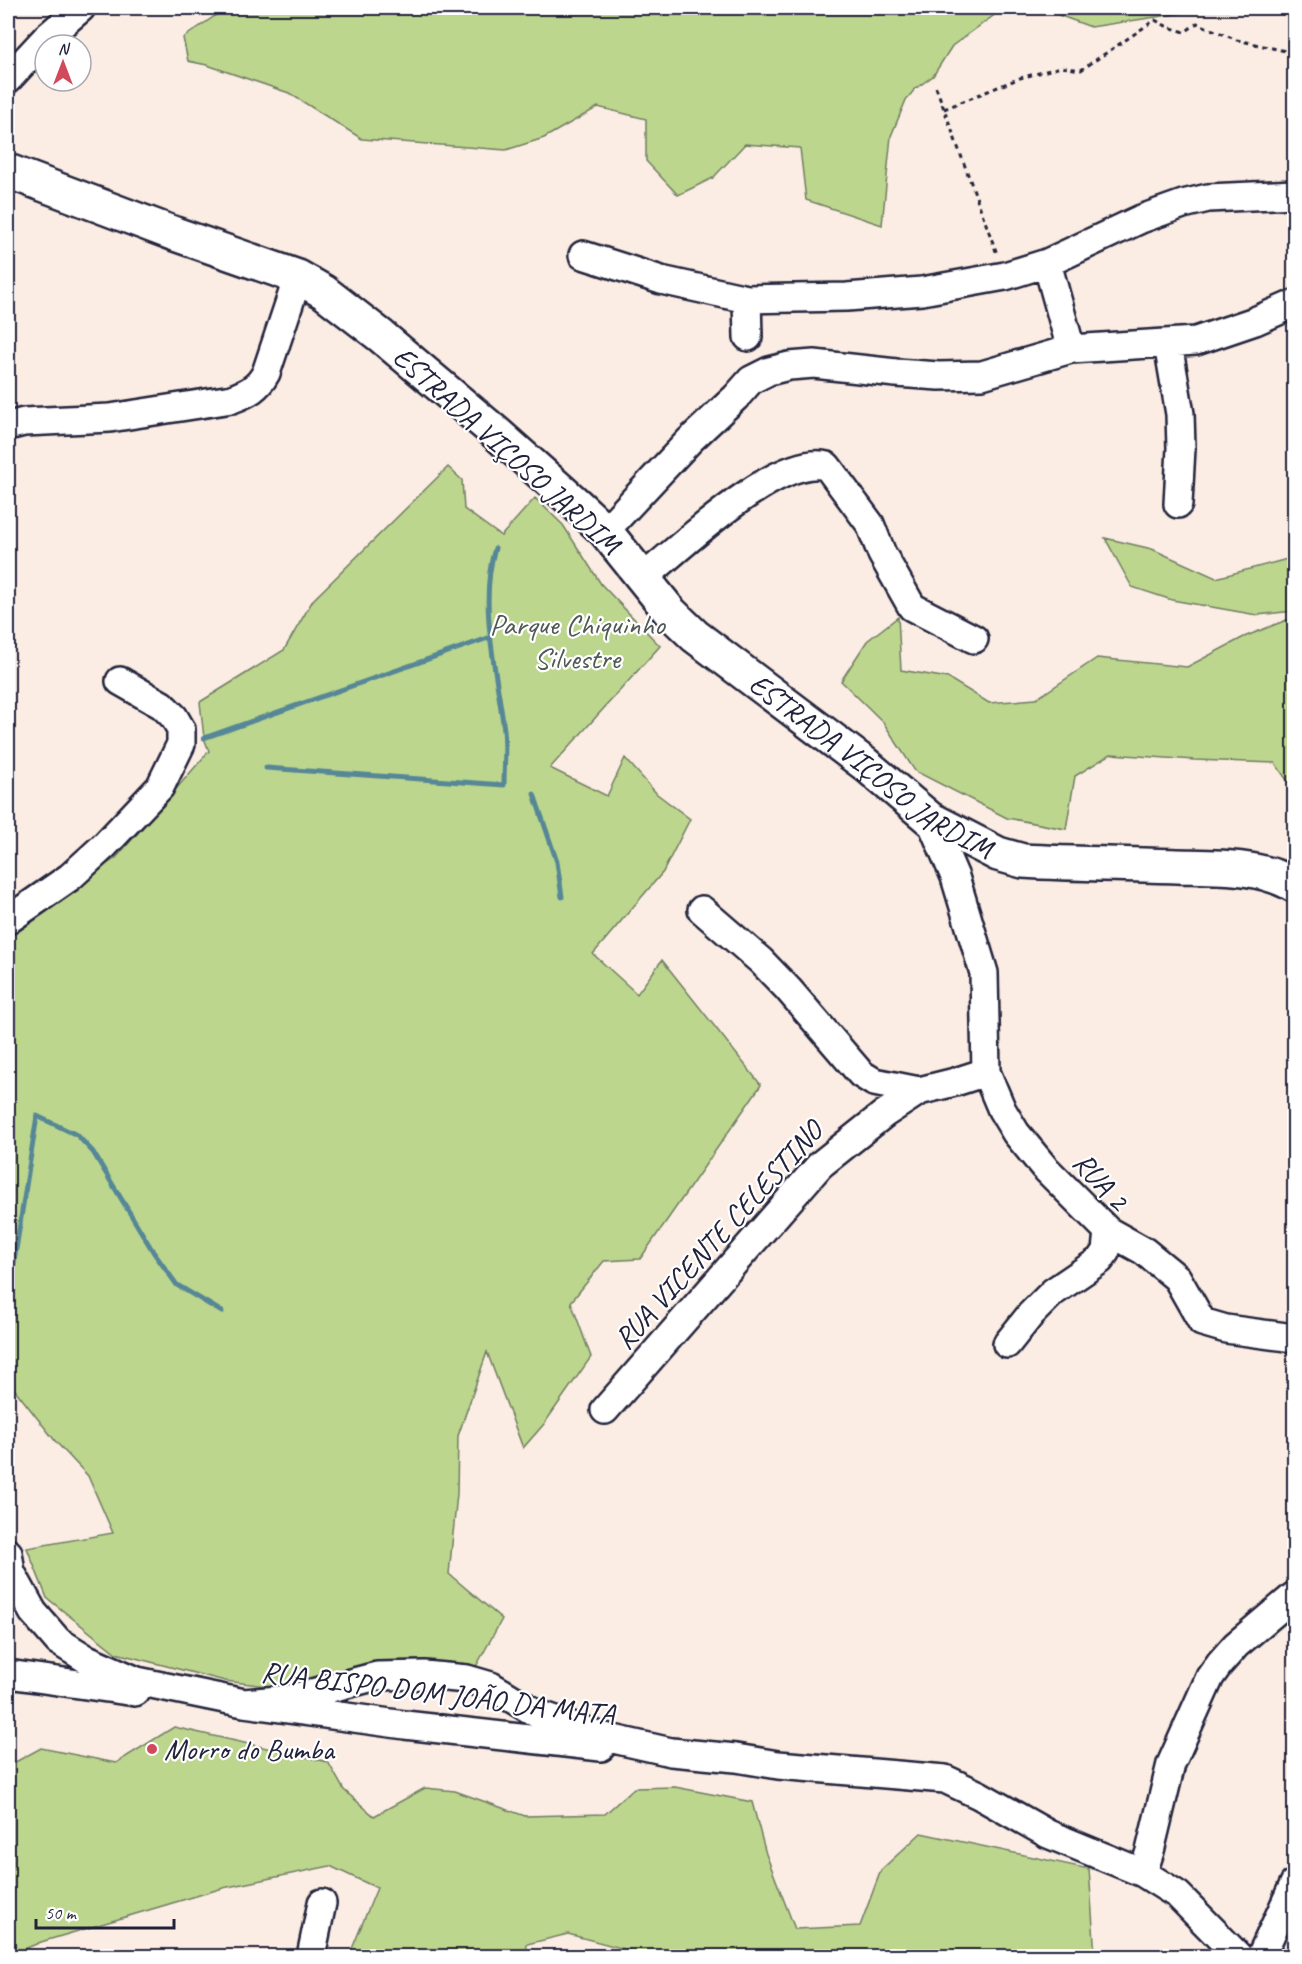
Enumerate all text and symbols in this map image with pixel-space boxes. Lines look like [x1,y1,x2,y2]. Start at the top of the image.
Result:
north arrow [33,33,93,93]
text: N [58,39,71,59]
street label: ESTRADA VIÇOSO JARDIM [385,338,631,564]
park label: Parque Chiquinho Silvestre [489,605,666,677]
street label: ESTRADA VIÇOSO JARDIM [742,665,1002,868]
street label: RUA VICENTE CELESTINO [605,1111,833,1357]
street label: RUA 2 [1065,1144,1139,1220]
street label: RUA BISPO DOM JOÃO DA MATA [259,1652,619,1734]
place label: Morro do Bumba [164,1730,336,1768]
marker: Morro do Bumba [145,1742,159,1756]
scale bar [36,1892,174,1930]
text: 50 m [45,1902,78,1924]

